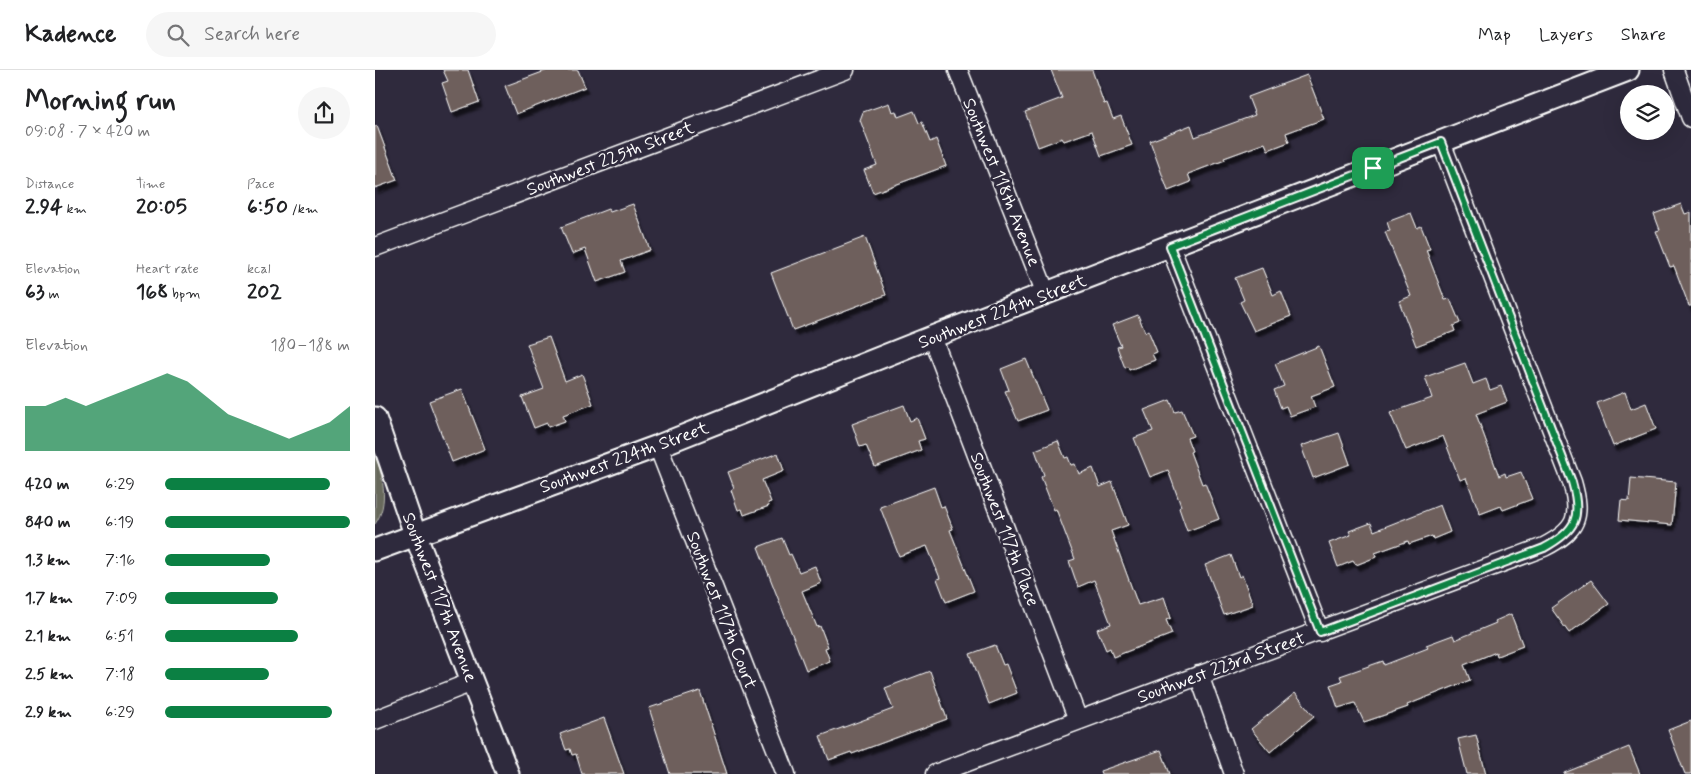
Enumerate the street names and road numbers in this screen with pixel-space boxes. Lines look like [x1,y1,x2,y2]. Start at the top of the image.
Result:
street label: Southwest 118th Avenue [956,95,1046,270]
street label: Southwest 225th Street [523,116,698,202]
street label: Southwest 224th Street [915,269,1090,355]
street label: Southwest 224th Street [537,416,713,500]
street label: Southwest 117th Place [964,449,1045,610]
street label: Southwest 117th Avenue [396,509,483,686]
street label: Southwest 117th Court [680,528,762,693]
street label: Southwest 223rd Street [1134,626,1309,709]

